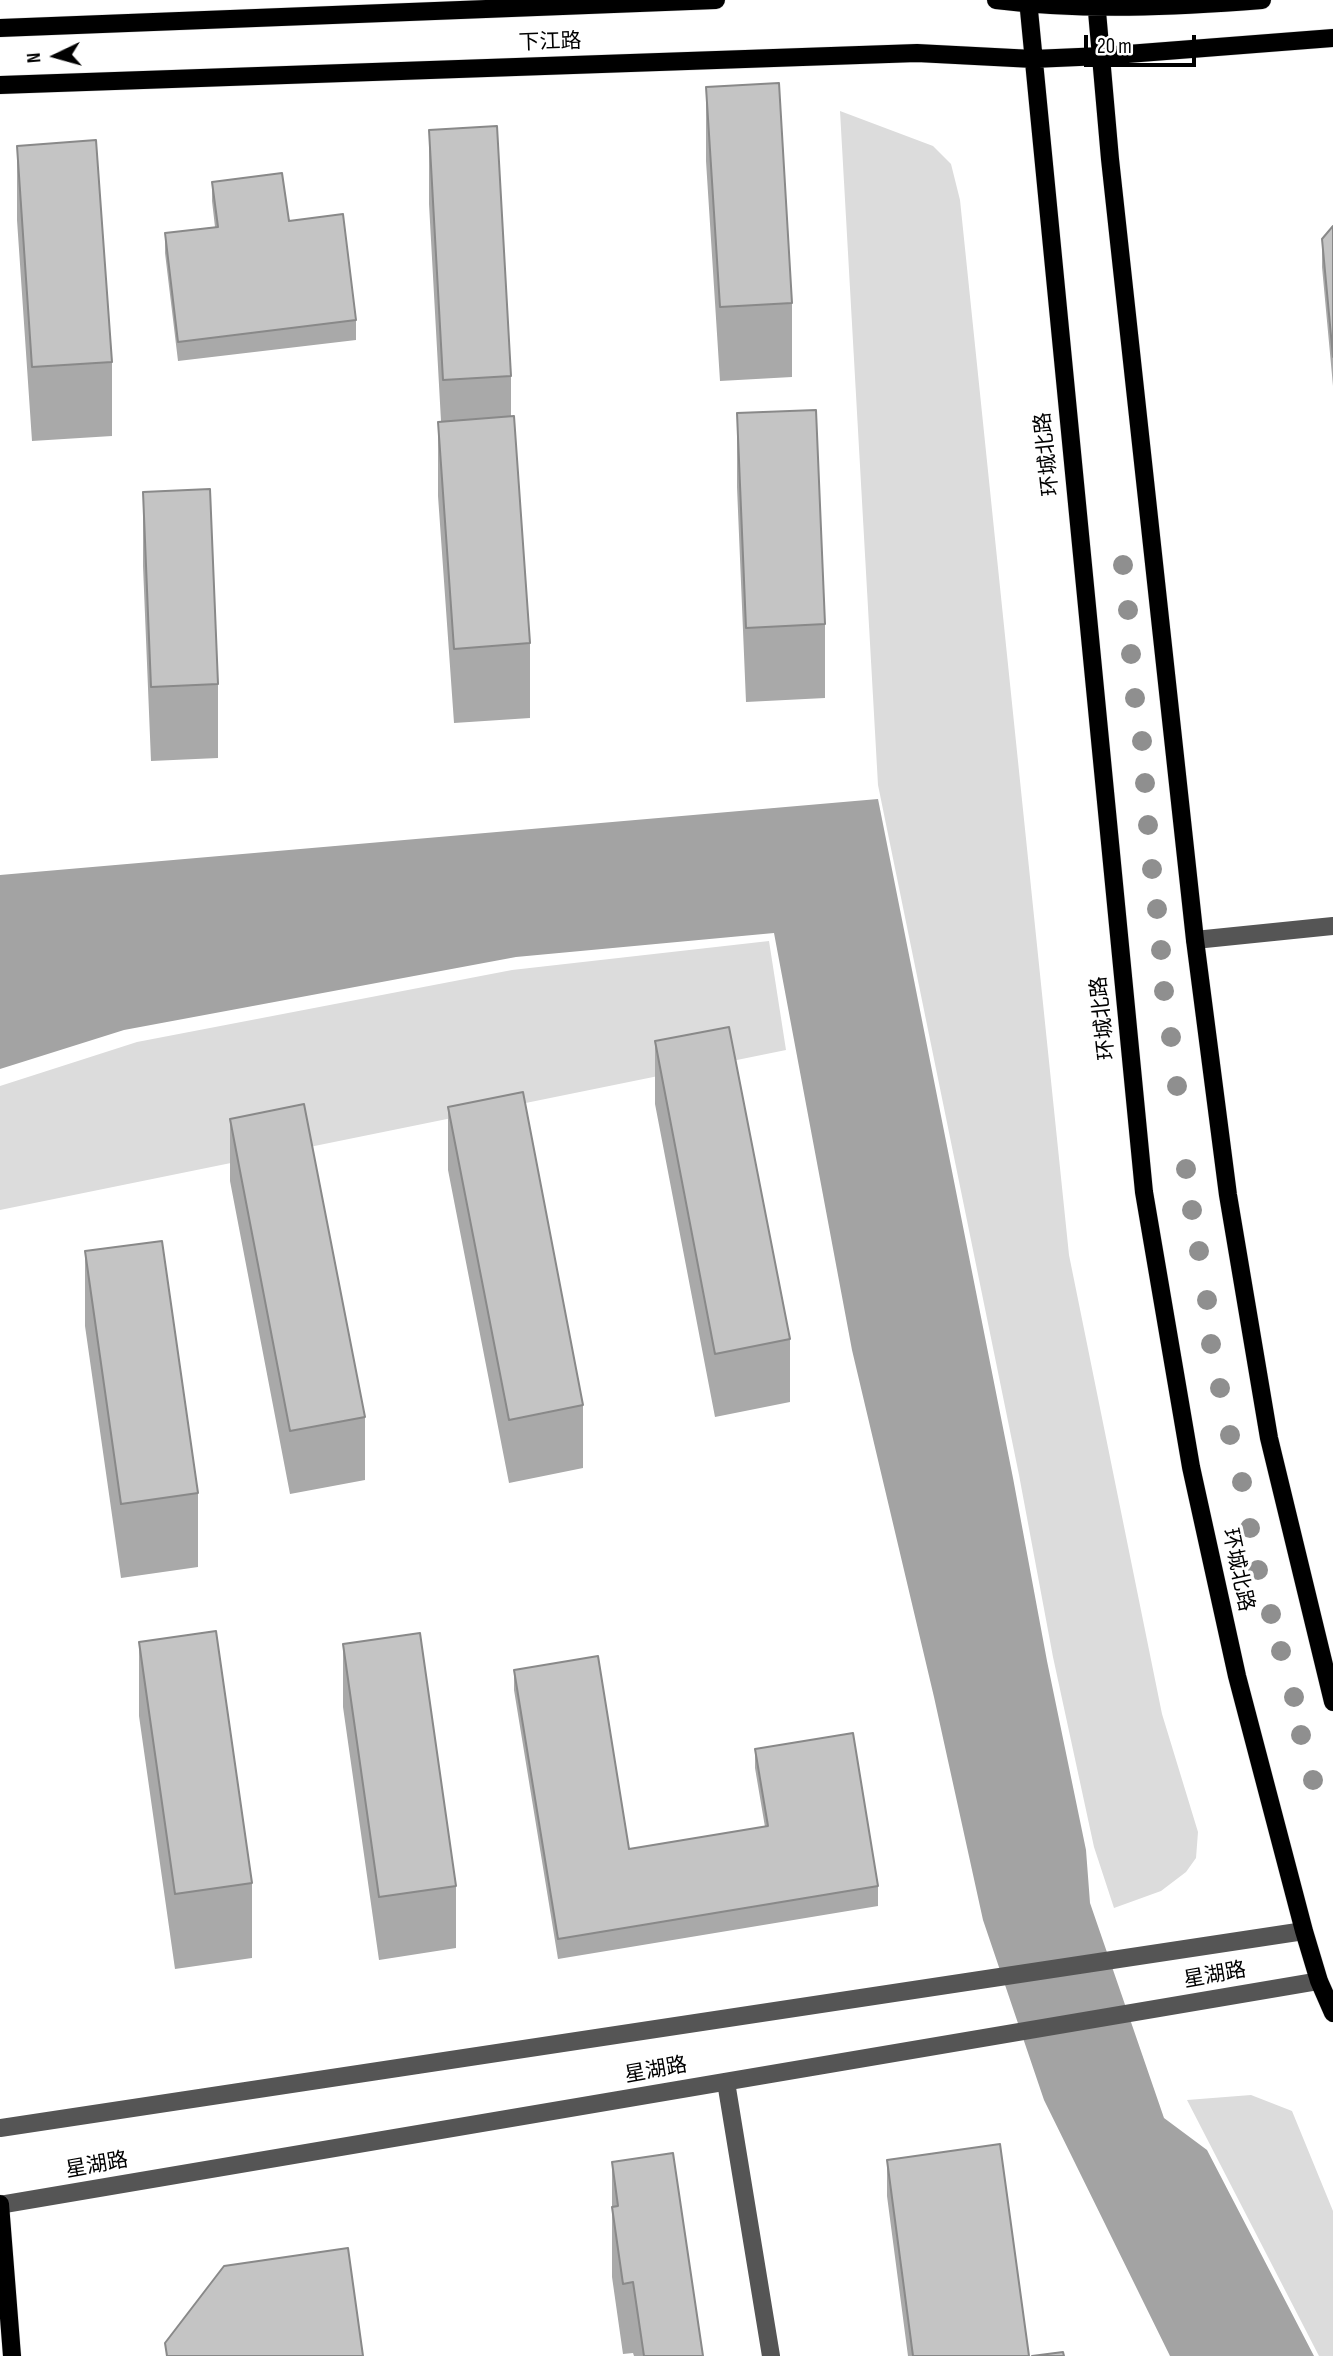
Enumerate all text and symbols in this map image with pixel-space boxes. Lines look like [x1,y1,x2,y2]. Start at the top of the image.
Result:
north arrow [21,21,91,91]
scale bar [1088,21,1200,65]
street label: 下江路 [518,29,582,57]
text: 20 m [1097,34,1132,59]
text: N [23,52,46,64]
street label: 环城北路 [1031,411,1065,497]
street label: 环城北路 [1087,975,1121,1061]
street label: 环城北路 [1216,1526,1258,1614]
street label: 星湖路 [1182,1958,1248,1994]
street label: 星湖路 [623,2053,689,2089]
street label: 星湖路 [64,2148,130,2184]

